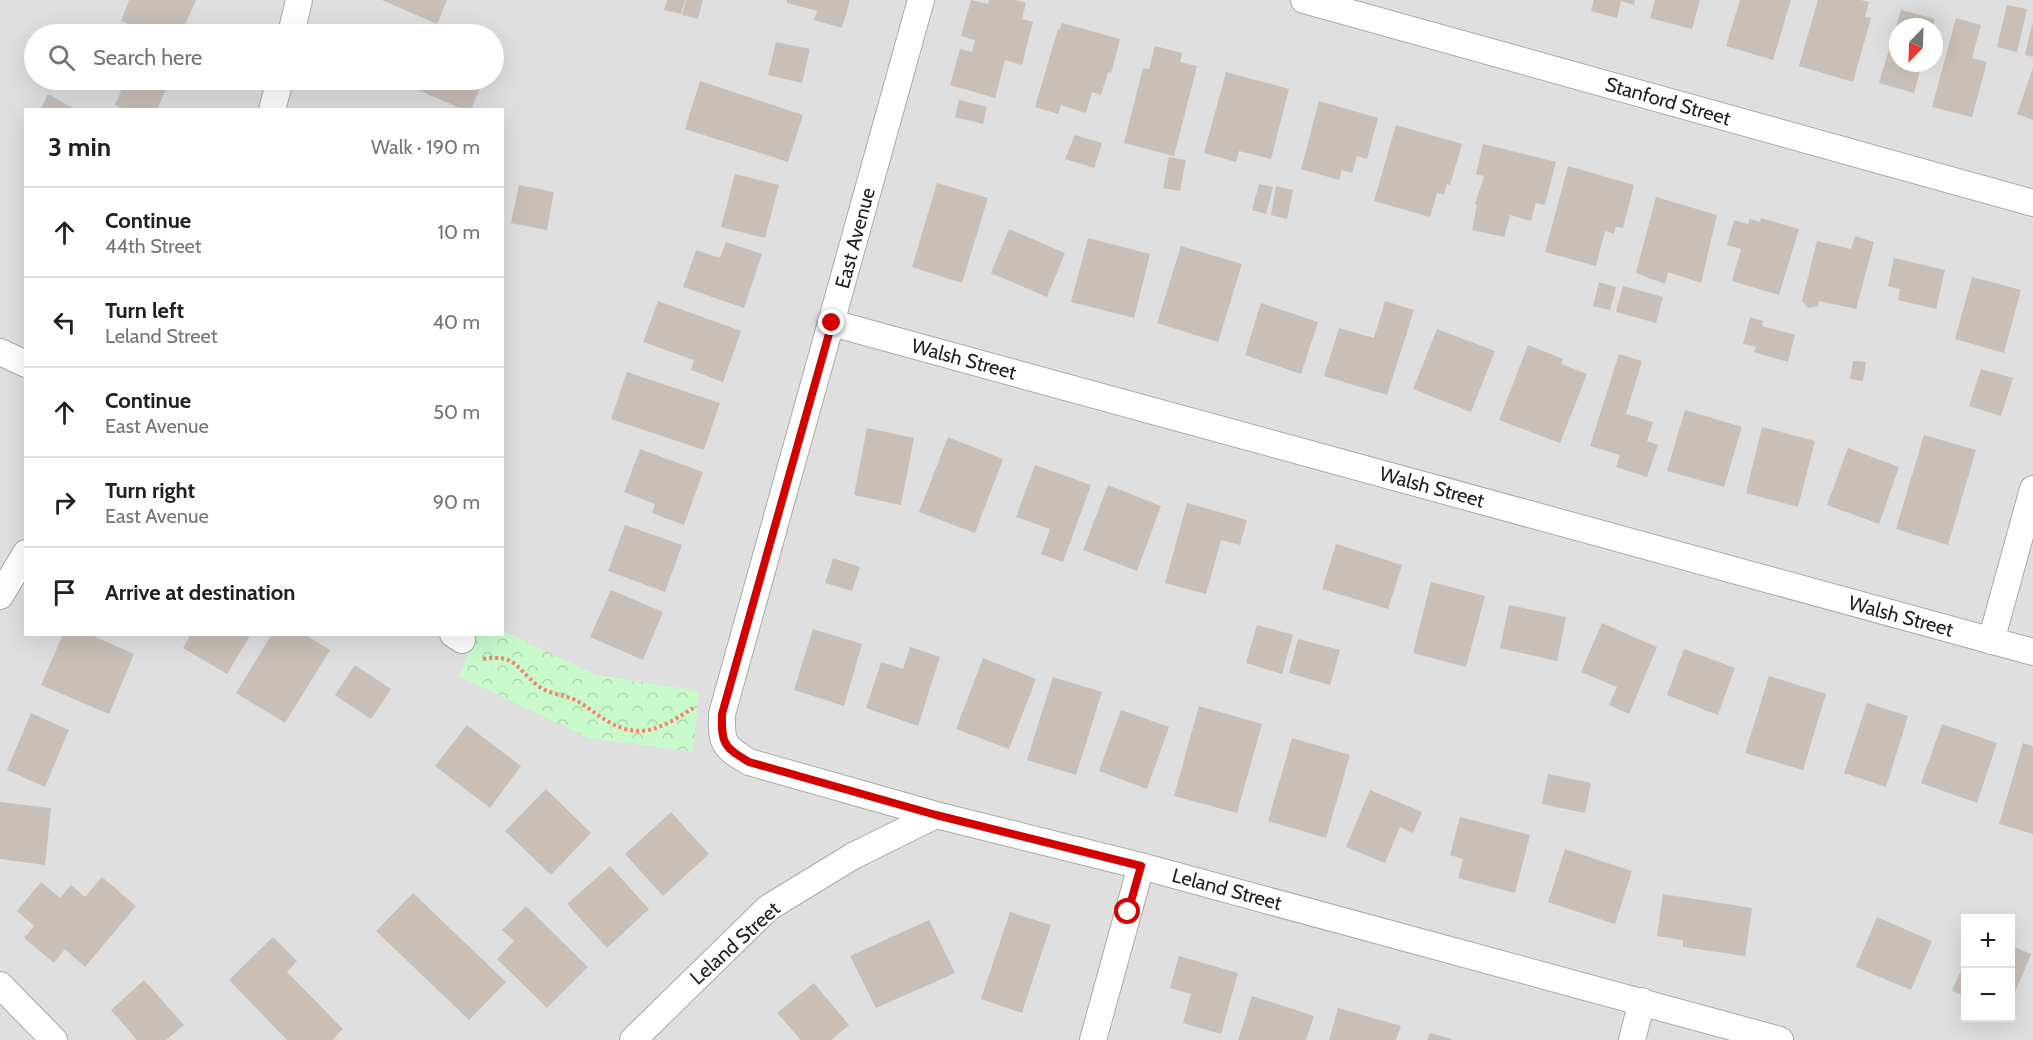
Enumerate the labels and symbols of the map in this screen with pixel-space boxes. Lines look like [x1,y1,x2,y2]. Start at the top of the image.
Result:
north arrow [1889,18,1943,72]
street label: Stanford Street [1603,72,1734,130]
street label: East Avenue [830,185,880,291]
route end [818,309,844,335]
street label: Walsh Street [909,334,1019,385]
street label: Walsh Street [1377,462,1487,513]
street label: Walsh Street [1846,591,1956,642]
street label: Leland Street [1170,863,1285,915]
street label: Leland Street [685,896,785,990]
route start [1114,898,1140,924]

